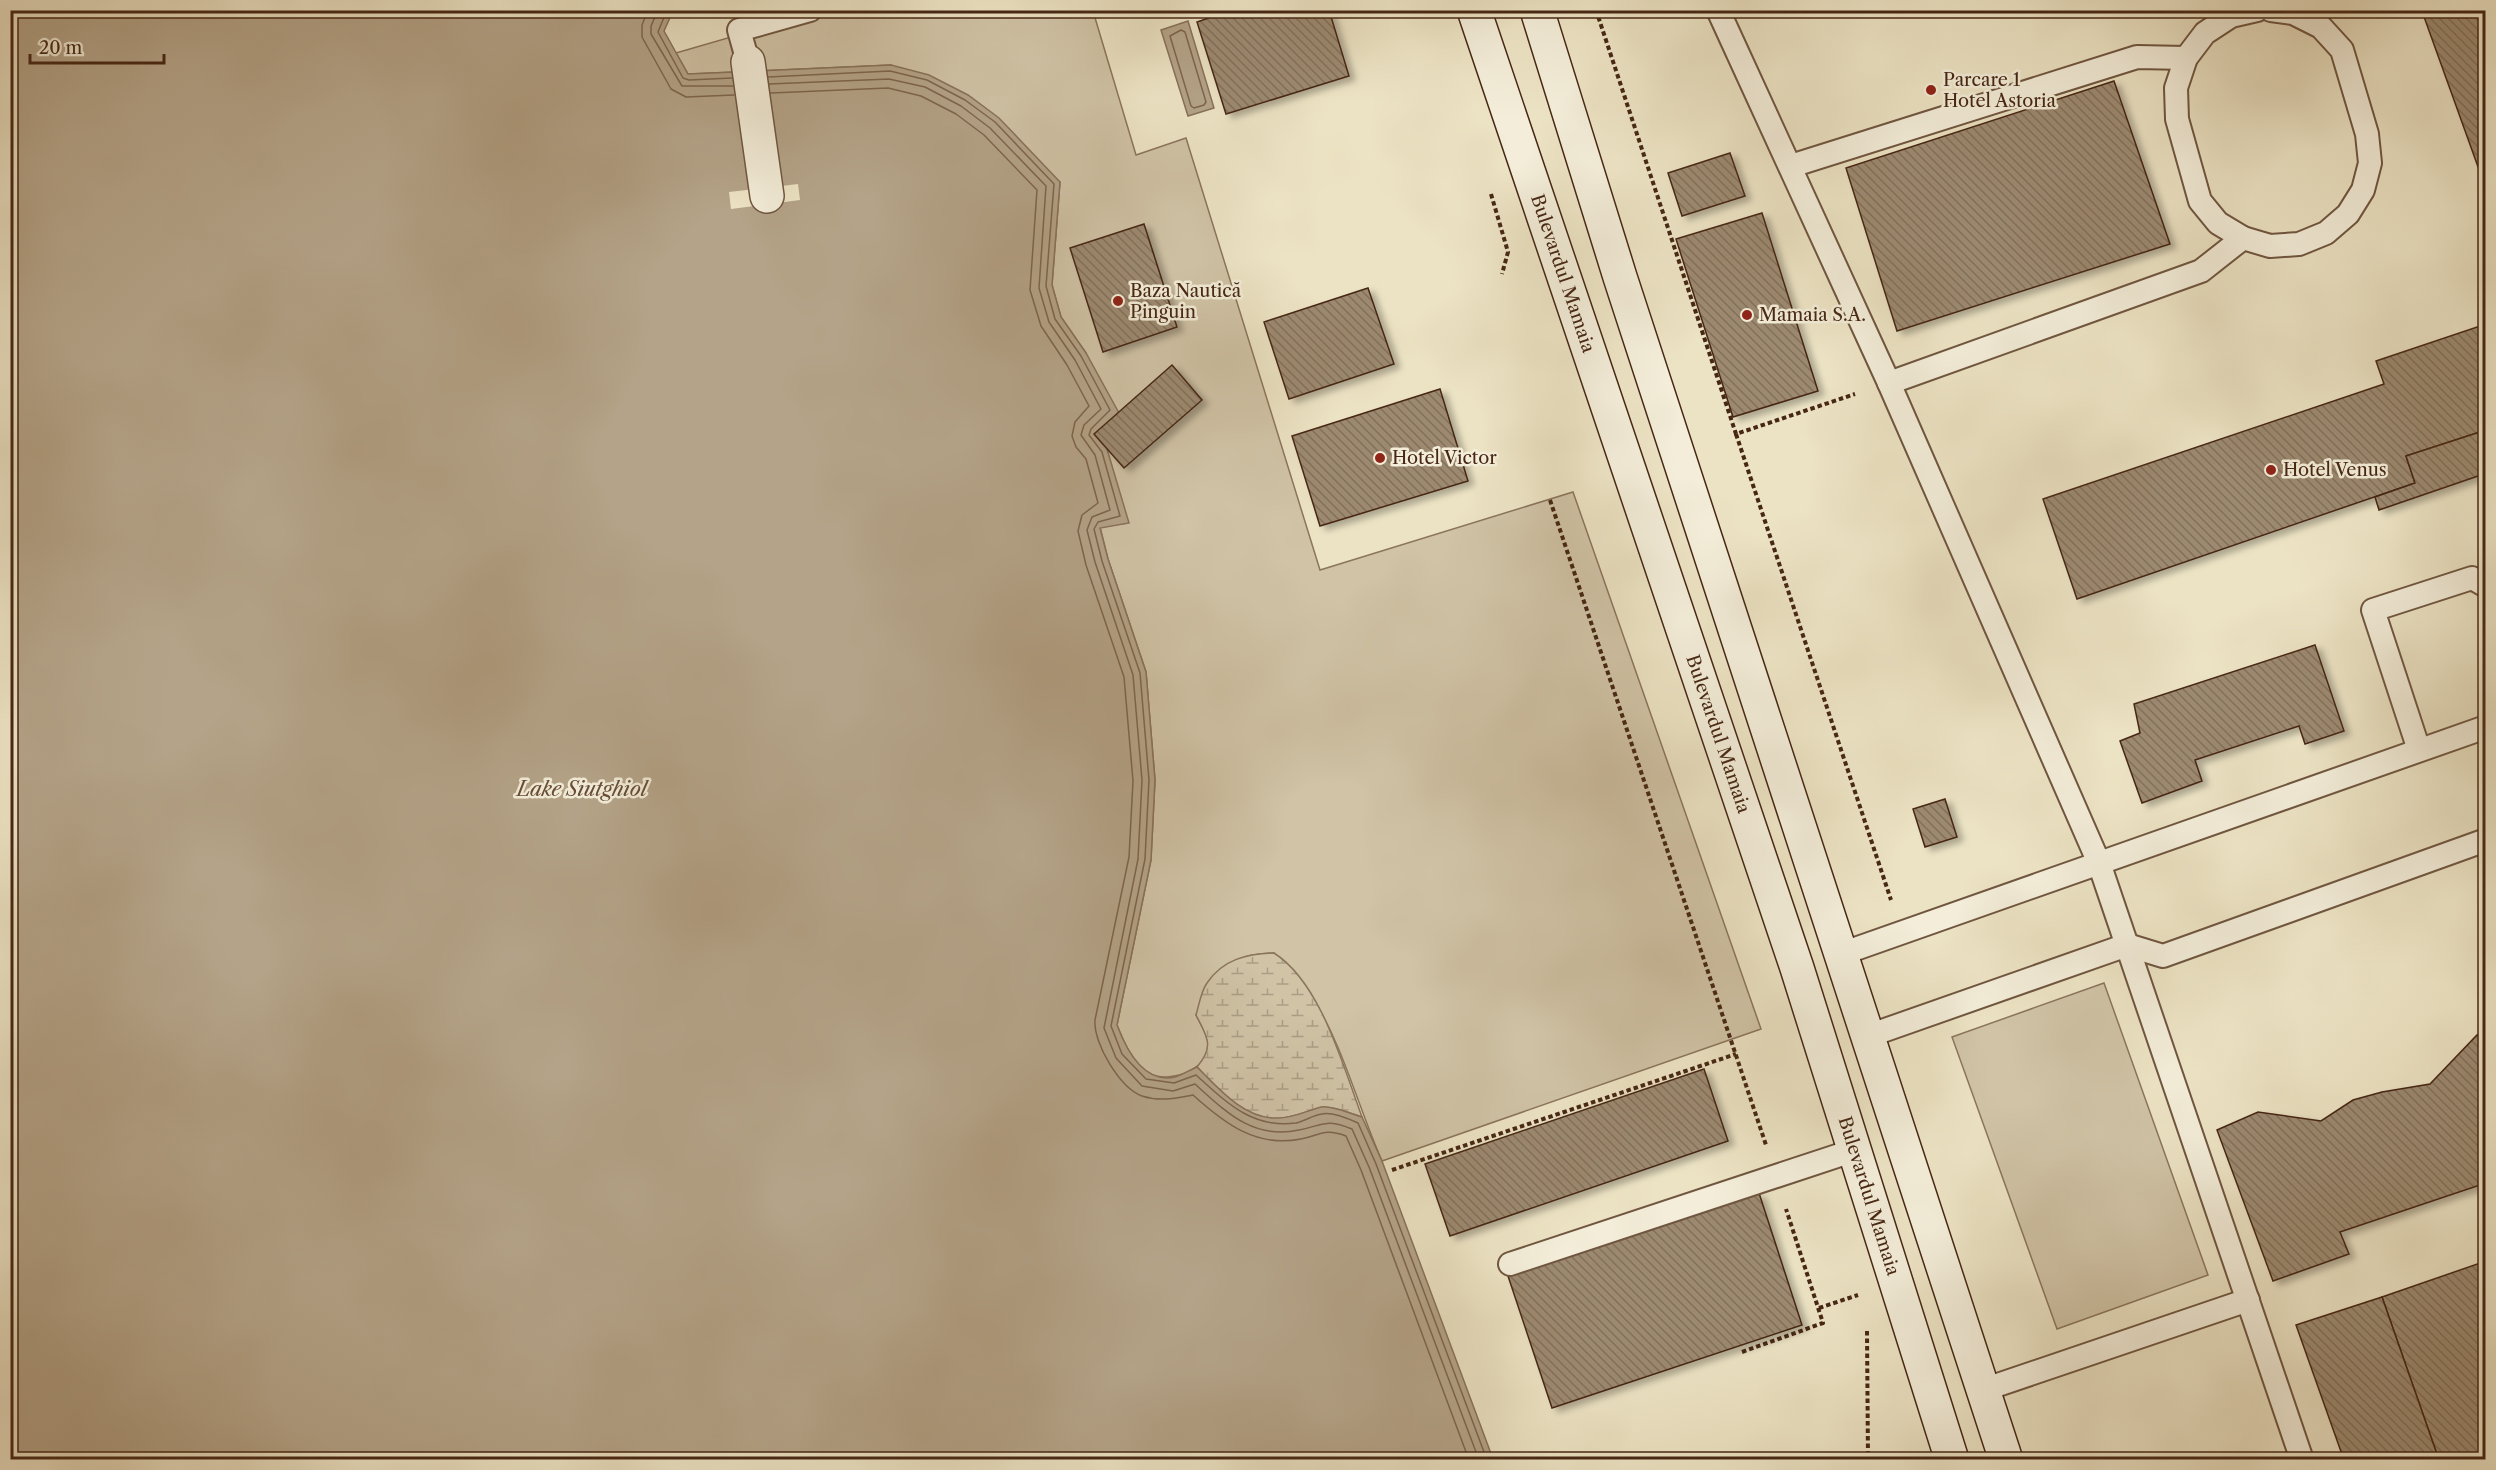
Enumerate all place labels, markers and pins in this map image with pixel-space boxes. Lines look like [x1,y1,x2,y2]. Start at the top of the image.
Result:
place label: Parcare 1 Hotel Astoria [1943,69,2056,112]
marker: Parcare 1 Hotel Astoria [1924,83,1938,97]
place label: Baza Nautică Pinguin [1130,280,1242,323]
marker: Baza Nautică Pinguin [1111,294,1125,308]
place label: Mamaia S.A. [1759,304,1866,326]
marker: Mamaia S.A. [1740,308,1754,322]
place label: Hotel Victor [1392,447,1497,469]
marker: Hotel Victor [1373,451,1387,465]
place label: Hotel Venus [2283,459,2387,481]
marker: Hotel Venus [2264,463,2278,477]

